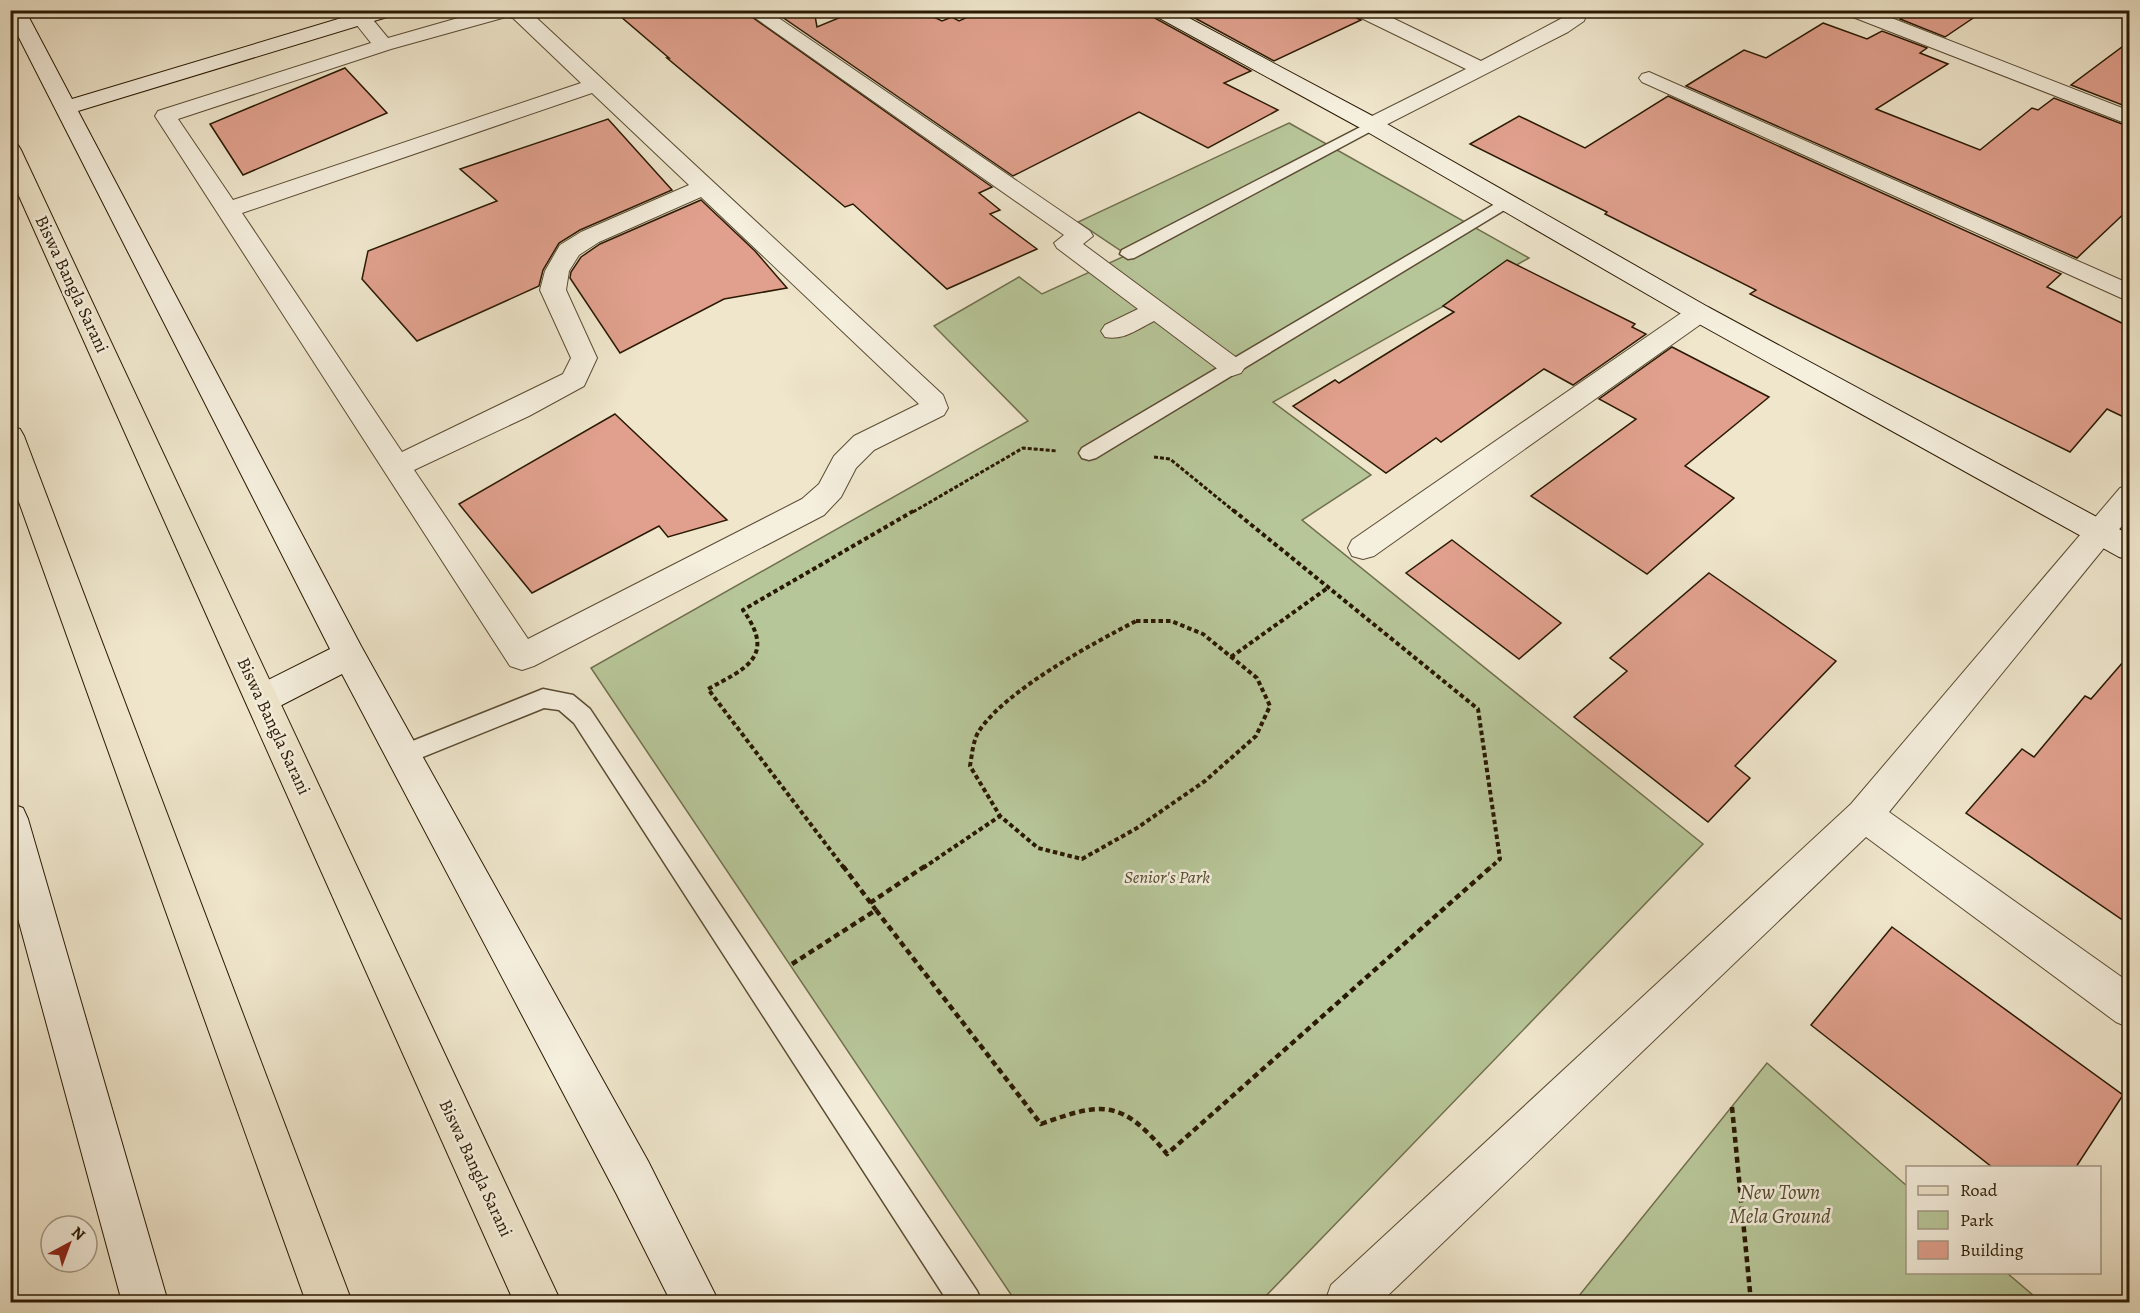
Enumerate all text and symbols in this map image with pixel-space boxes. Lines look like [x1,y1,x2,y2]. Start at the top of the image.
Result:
street label: Biswa Bangla Sarani [30,211,114,357]
street label: Biswa Bangla Sarani [232,653,316,799]
park label: Senior's Park [1124,865,1210,889]
street label: Biswa Bangla Sarani [434,1095,518,1241]
legend [1906,1166,2101,1274]
park label: New Town Mela Ground [1729,1178,1831,1230]
text: Road [1960,1178,1998,1202]
text: Park [1960,1208,1994,1232]
north arrow [39,1214,99,1274]
text: N [67,1221,90,1246]
text: Building [1960,1238,2024,1262]

